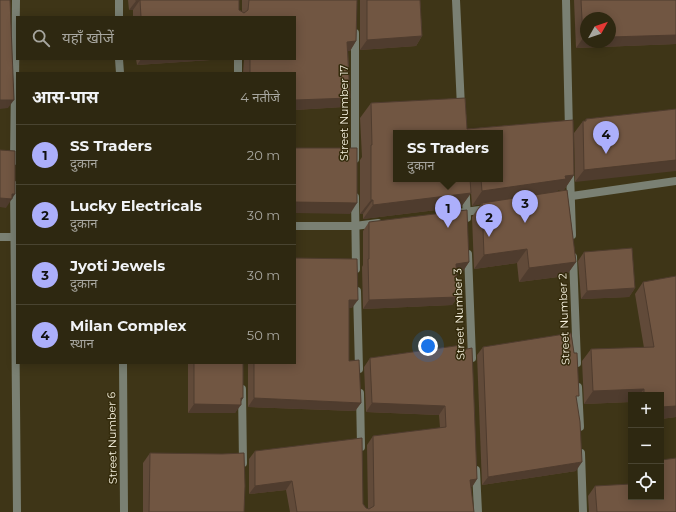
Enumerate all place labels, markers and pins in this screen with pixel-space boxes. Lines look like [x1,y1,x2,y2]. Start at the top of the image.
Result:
pin: 4 [593,121,619,154]
pin: 3 [512,190,538,223]
pin: 1 [435,195,461,228]
pin: 2 [476,204,502,237]

